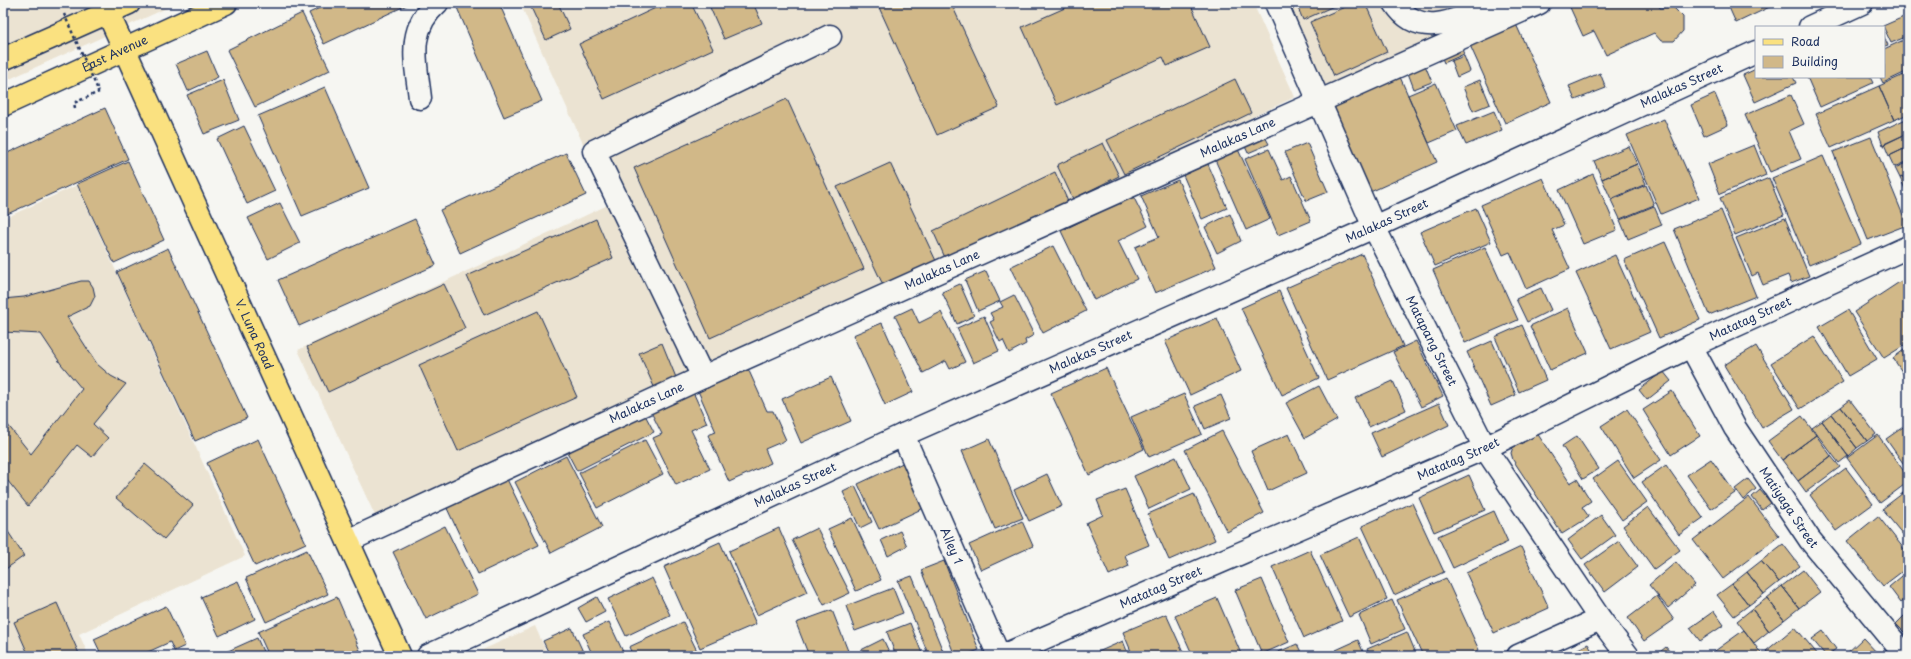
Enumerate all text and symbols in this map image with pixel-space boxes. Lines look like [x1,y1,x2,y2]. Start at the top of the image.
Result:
legend [1755,26,1885,78]
street label: East Avenue [79,30,151,76]
text: Road [1791,32,1820,50]
text: Building [1791,52,1838,70]
street label: Malakas Street [1637,58,1725,112]
street label: Malakas Lane [1197,112,1278,162]
street label: Malakas Street [1342,193,1431,247]
street label: Malakas Lane [901,244,982,294]
street label: Matatag Street [1706,291,1794,345]
street label: Matapang Street [1402,292,1462,389]
street label: V. Luna Road [231,296,279,372]
street label: Malakas Street [1046,325,1135,377]
street label: Malakas Lane [606,377,687,427]
street label: Matatag Street [1414,432,1502,484]
street label: Malakas Street [751,457,839,511]
street label: Matiyaga Street [1755,463,1823,552]
street label: Alley 1 [936,524,968,567]
street label: Matatag Street [1116,561,1205,612]

